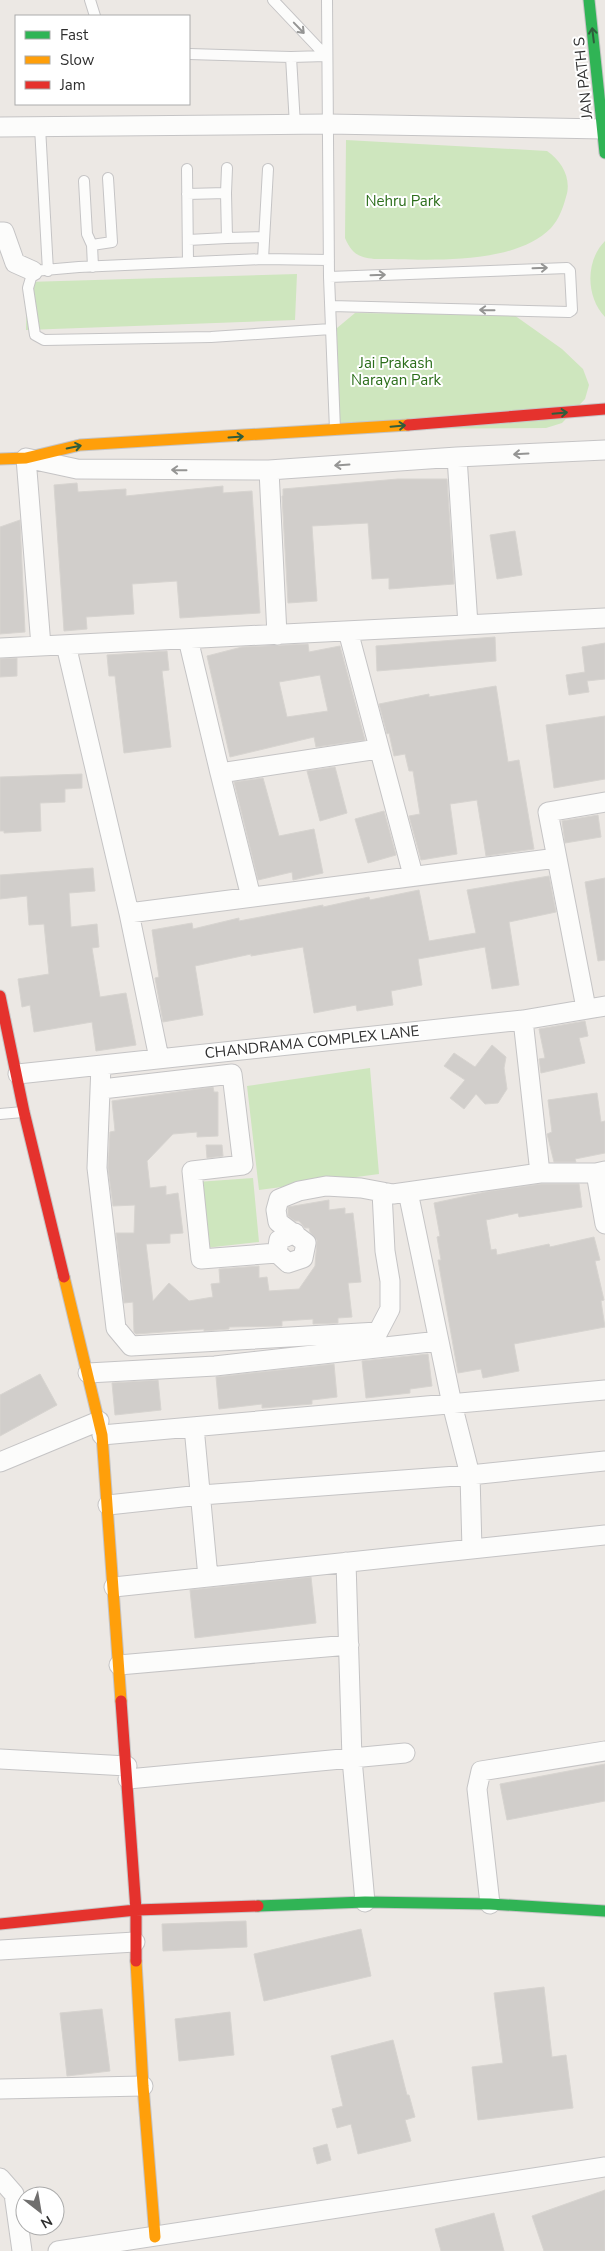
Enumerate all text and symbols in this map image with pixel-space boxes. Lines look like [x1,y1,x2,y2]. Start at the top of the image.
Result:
legend [15,15,190,105]
one-way arrow [293,22,305,34]
text: Fast [60,25,89,45]
one-way arrow [588,27,598,43]
street label: JAN PATH S [569,36,597,121]
text: Slow [60,50,95,70]
text: Jam [59,75,86,95]
park label: Nehru Park [365,191,441,211]
one-way arrow [532,264,548,273]
one-way arrow [369,271,385,280]
one-way arrow [479,305,495,315]
park label: Jai Prakash Narayan Park [351,353,442,390]
one-way arrow [551,408,567,418]
one-way arrow [390,421,406,431]
one-way arrow [227,433,243,442]
one-way arrow [65,442,81,451]
one-way arrow [514,450,530,459]
one-way arrow [334,461,350,470]
one-way arrow [172,465,188,474]
street label: CHANDRAMA COMPLEX LANE [204,1021,420,1063]
north arrow [15,2186,65,2236]
text: N [37,2211,56,2233]

